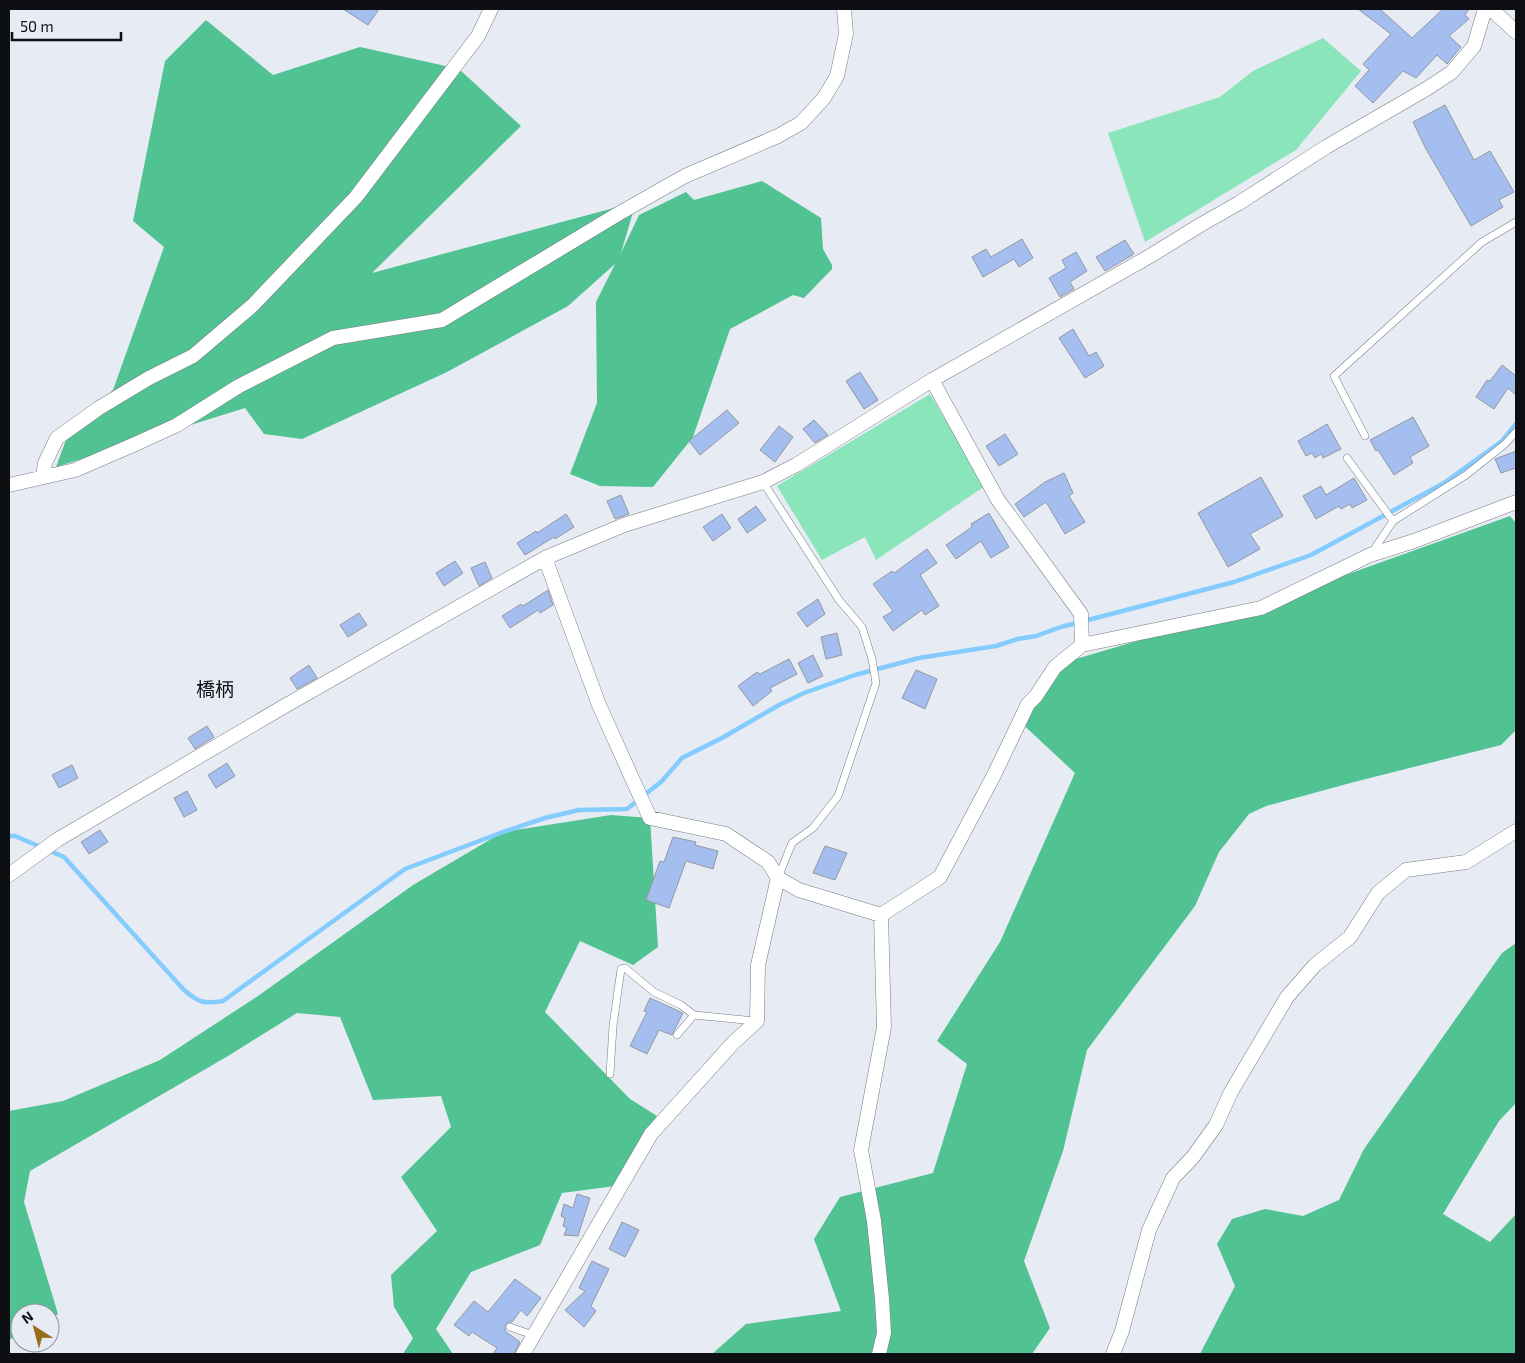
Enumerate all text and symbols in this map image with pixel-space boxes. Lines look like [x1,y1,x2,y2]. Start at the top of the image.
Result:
scale bar [12,10,121,42]
text: 50 m [20,17,54,35]
district label: 橋柄 [196,677,234,700]
north arrow [10,1303,60,1353]
text: N [18,1307,36,1327]

